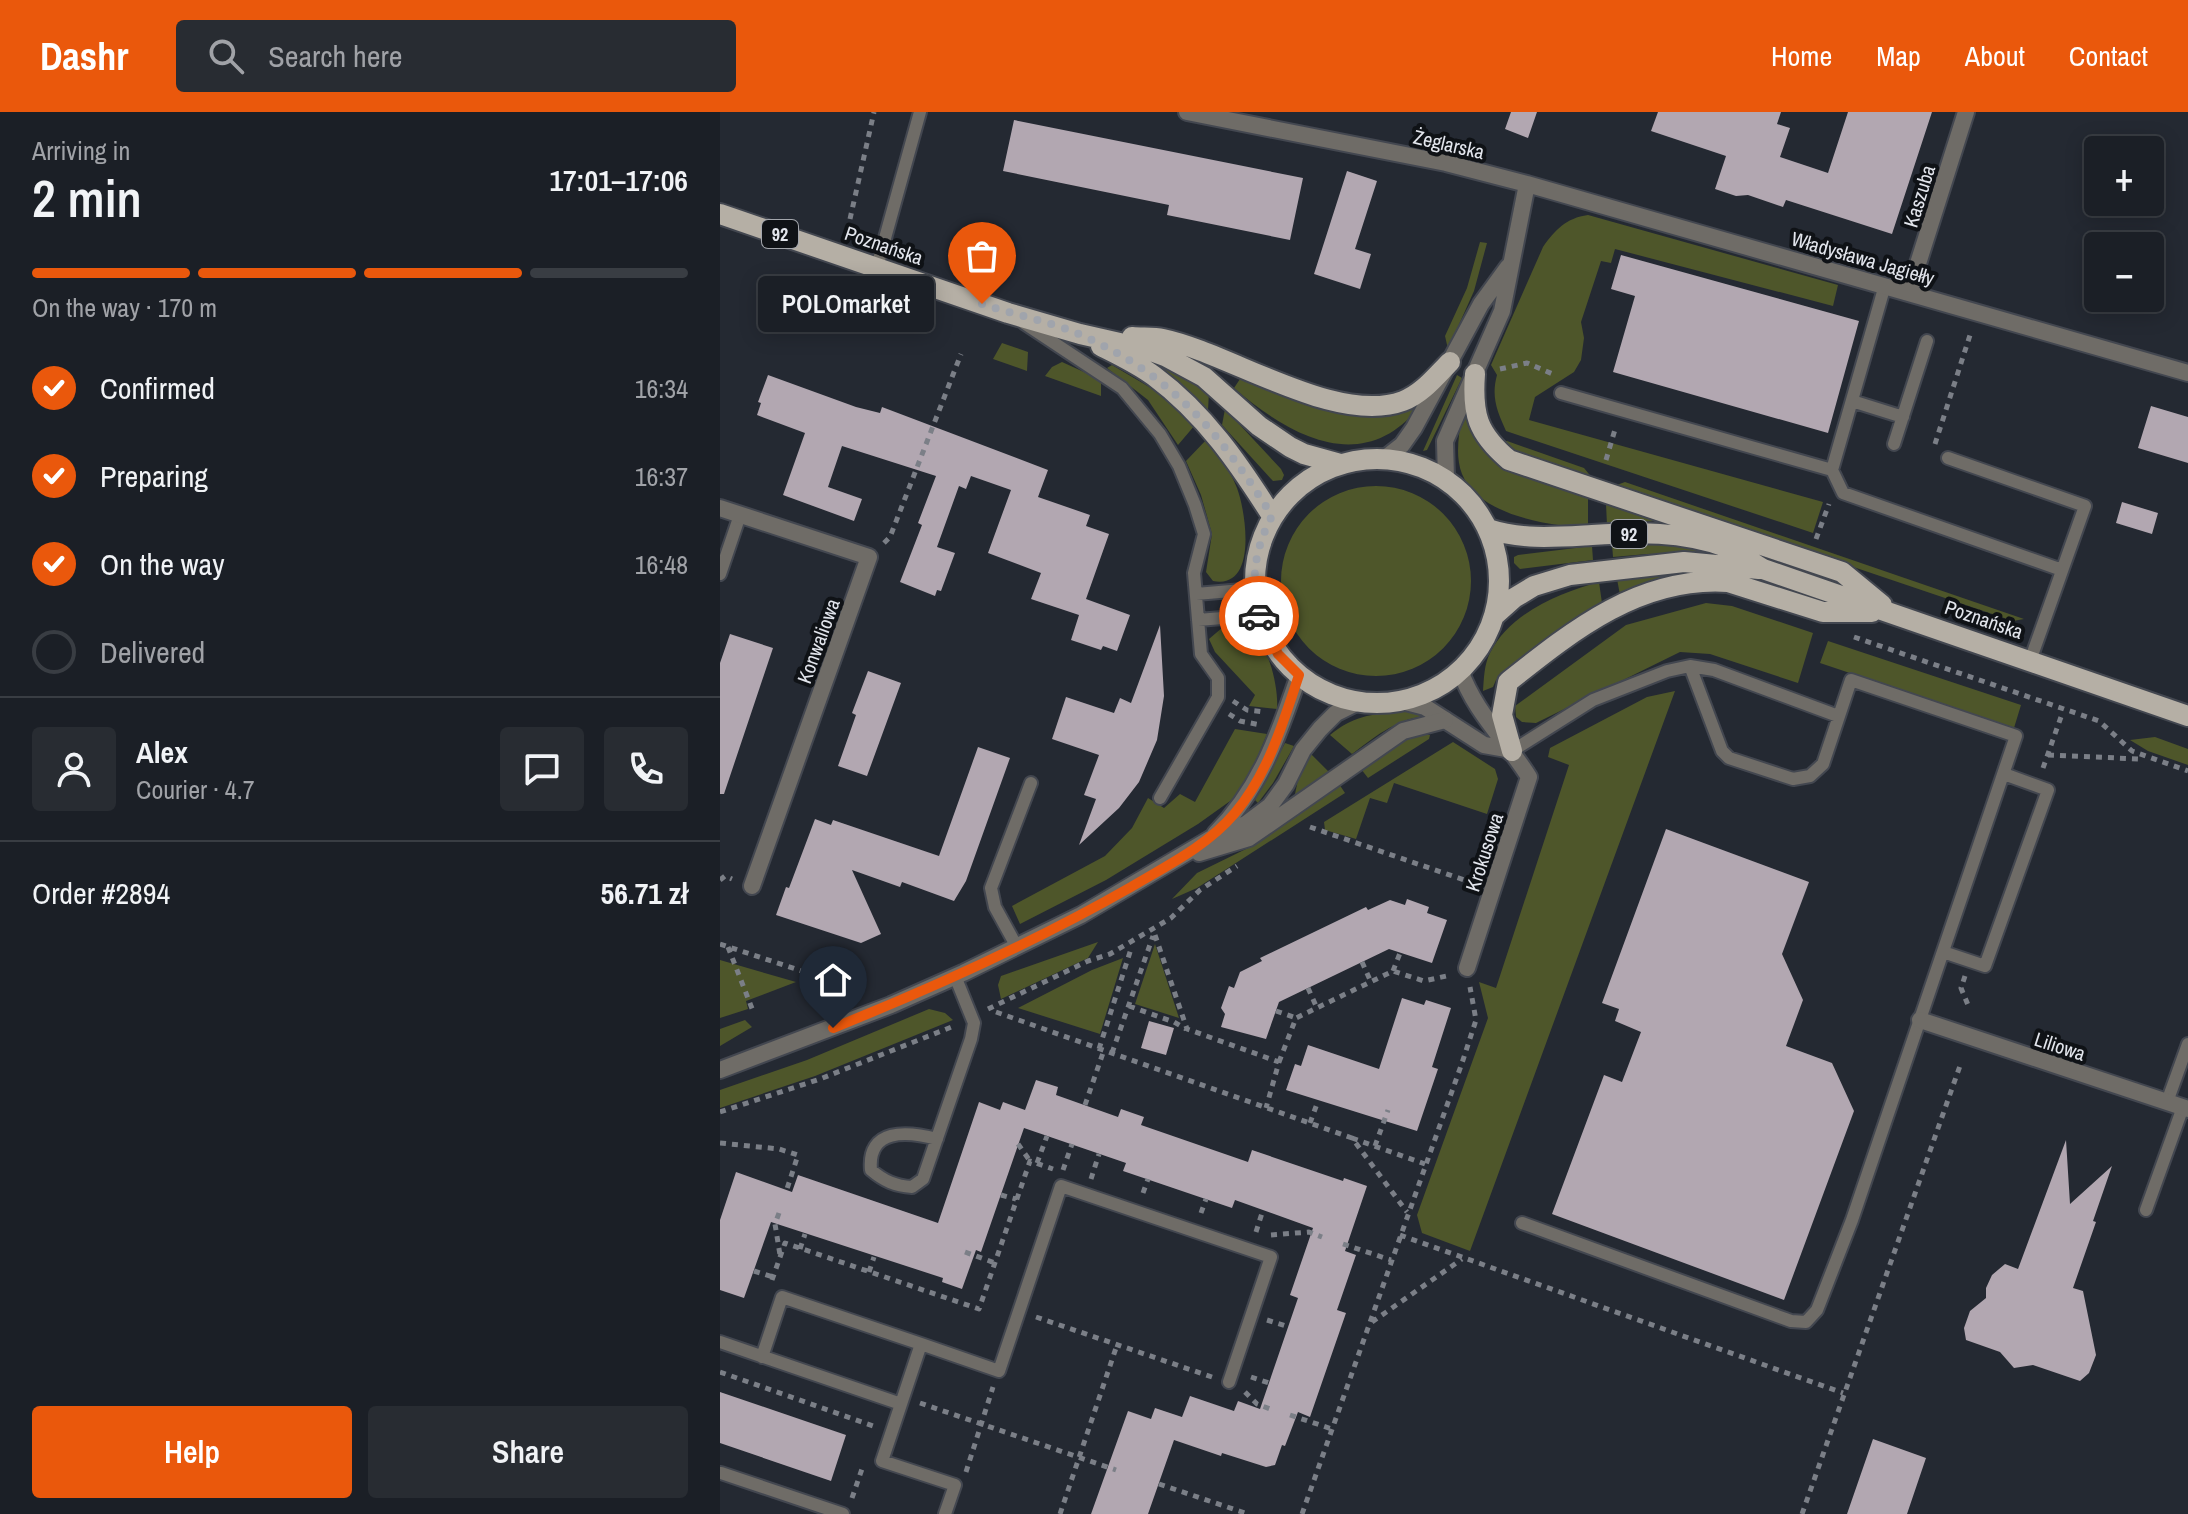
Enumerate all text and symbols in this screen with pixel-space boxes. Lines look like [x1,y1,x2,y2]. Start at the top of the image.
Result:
search box [176,20,736,92]
text: Dashr [40,31,128,82]
icon: search [204,34,248,78]
text: Search here [268,36,402,76]
text: Home [1771,37,1832,75]
text: Map [1876,37,1921,75]
text: About [1965,37,2025,75]
text: Contact [2069,37,2148,75]
street label: Żeglarska [1411,123,1487,165]
text: Arriving in [32,133,130,168]
map controls [2084,136,2164,312]
button: + [2084,136,2164,216]
text: 17:01–17:06 [549,160,688,200]
street label: Kaszuba [1897,162,1941,230]
text: 2 min [32,163,142,233]
street label: Poznańska [841,219,927,271]
road number: 92 [762,220,798,248]
pin [948,222,1016,304]
street label: Władysława Jagiełły [1788,225,1938,292]
button: − [2084,232,2164,312]
icon: bag [960,234,1004,278]
callout: POLOmarket [758,276,934,332]
text: POLOmarket [782,286,910,321]
text: On the way · 170 m [32,290,217,325]
icon: check [32,366,76,410]
text: Confirmed [100,368,215,408]
text: 16:34 [635,371,688,406]
icon: check [32,454,76,498]
text: Preparing [100,456,208,496]
text: 16:37 [635,459,688,494]
road number: 92 [1611,520,1647,548]
icon: check [32,542,76,586]
text: On the way [100,544,224,584]
text: 16:48 [635,547,688,582]
courier [1219,576,1299,656]
street label: Poznańska [1941,593,2027,645]
icon: car [1237,594,1281,638]
street label: Konwaliowa [790,595,846,687]
text: Delivered [100,632,205,672]
button: person [32,727,116,811]
button: chat [500,727,584,811]
button: phone [604,727,688,811]
text: Alex [136,732,188,772]
text: Courier · 4.7 [136,772,255,807]
street label: Krokusowa [1459,809,1509,895]
text: Order #2894 [32,873,170,913]
text: 56.71 zł [600,873,688,913]
pin [799,946,867,1028]
icon: home [811,958,855,1002]
street label: Liliowa [2031,1025,2089,1067]
button: Help [32,1406,352,1498]
button: Share [368,1406,688,1498]

